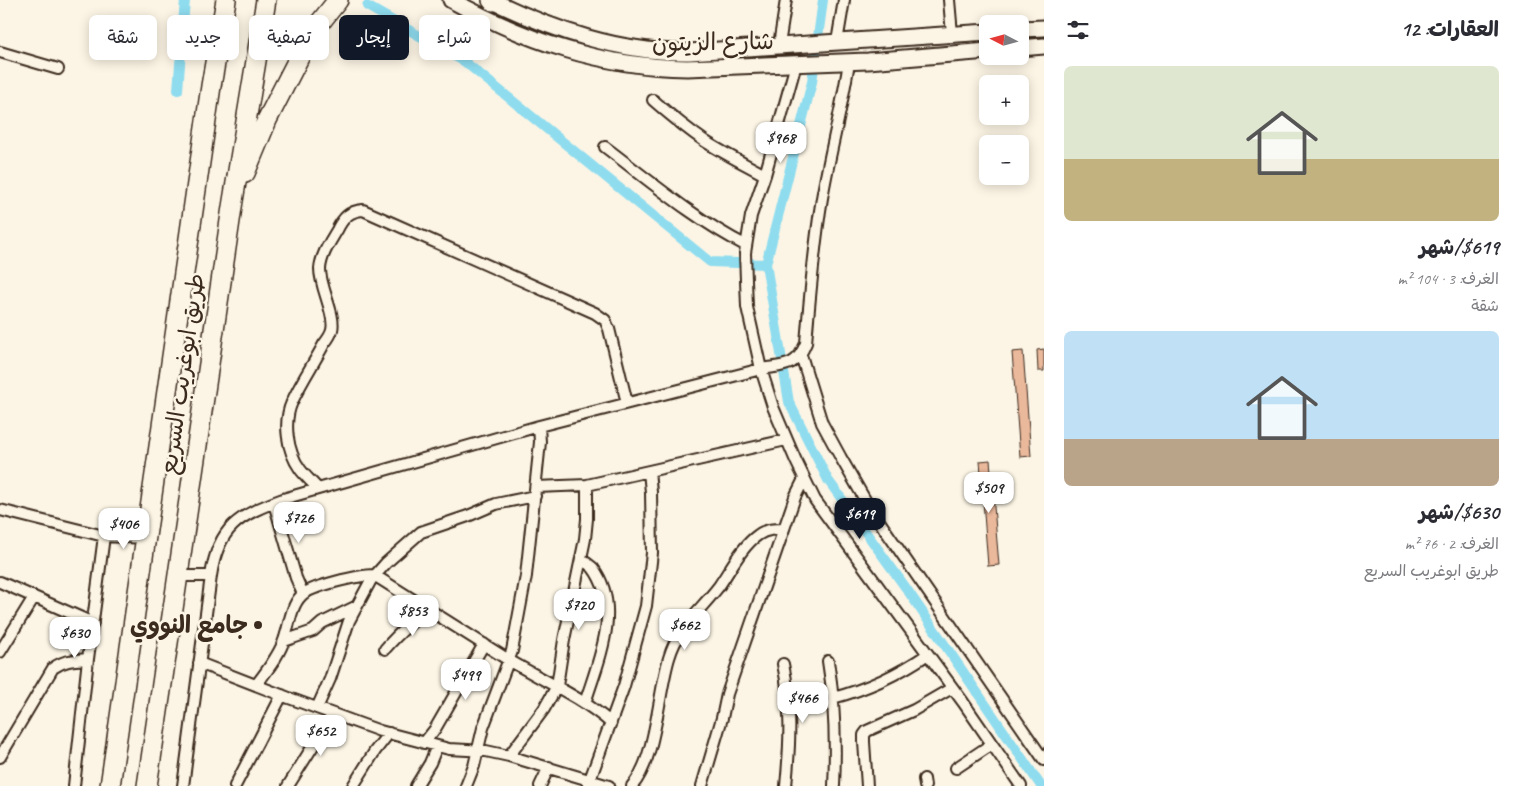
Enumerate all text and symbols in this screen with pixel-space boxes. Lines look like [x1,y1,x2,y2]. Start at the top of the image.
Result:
chip: شقة [89,15,157,60]
chip: جديد [167,15,239,60]
chip: تصفية [249,15,329,60]
chip: إيجار [339,15,409,60]
chip: شراء [419,15,490,60]
north arrow [979,15,1029,65]
map controls [979,15,1029,185]
icon: filters [1064,16,1092,44]
text: العقارات: 12 [1401,16,1499,42]
street label: شارع الزيتون [652,26,774,60]
button: + [979,75,1029,125]
icon: home [1237,98,1327,188]
pin: $968 [751,121,811,164]
text: $968 [767,128,795,148]
button: − [979,135,1029,185]
text: $619/شهر [1419,234,1499,260]
text: الغرف: 3 · 104 m² [1398,269,1499,289]
street label: طريق ابوغريب السريع [153,271,213,477]
text: شقة [1471,296,1499,316]
icon: home [1237,363,1327,453]
pin: $509 [959,472,1019,514]
text: $509 [975,478,1003,498]
pin: $619 [830,498,890,540]
text: $630/شهر [1419,499,1499,525]
pin: $726 [269,502,329,544]
text: $619 [846,504,874,524]
pin: $406 [94,508,154,550]
text: $726 [284,508,314,528]
text: $406 [109,514,139,534]
text: الغرف: 2 · 76 m² [1405,534,1499,554]
text: طريق ابوغريب السريع [1364,561,1499,581]
pin: $720 [549,588,609,631]
pin: $853 [383,594,443,637]
text: $720 [565,595,593,615]
text: $853 [399,601,427,621]
pin: $662 [655,608,715,651]
place label: جامع النووي [130,610,248,643]
text: $662 [670,615,700,635]
pin: $630 [45,616,105,659]
marker: جامع النووي [252,619,264,631]
text: $630 [60,623,90,643]
pin: $499 [436,658,496,701]
text: $499 [452,665,480,685]
pin: $466 [773,682,833,724]
text: $466 [788,688,818,708]
pin: $652 [291,714,351,757]
text: $652 [307,721,335,741]

